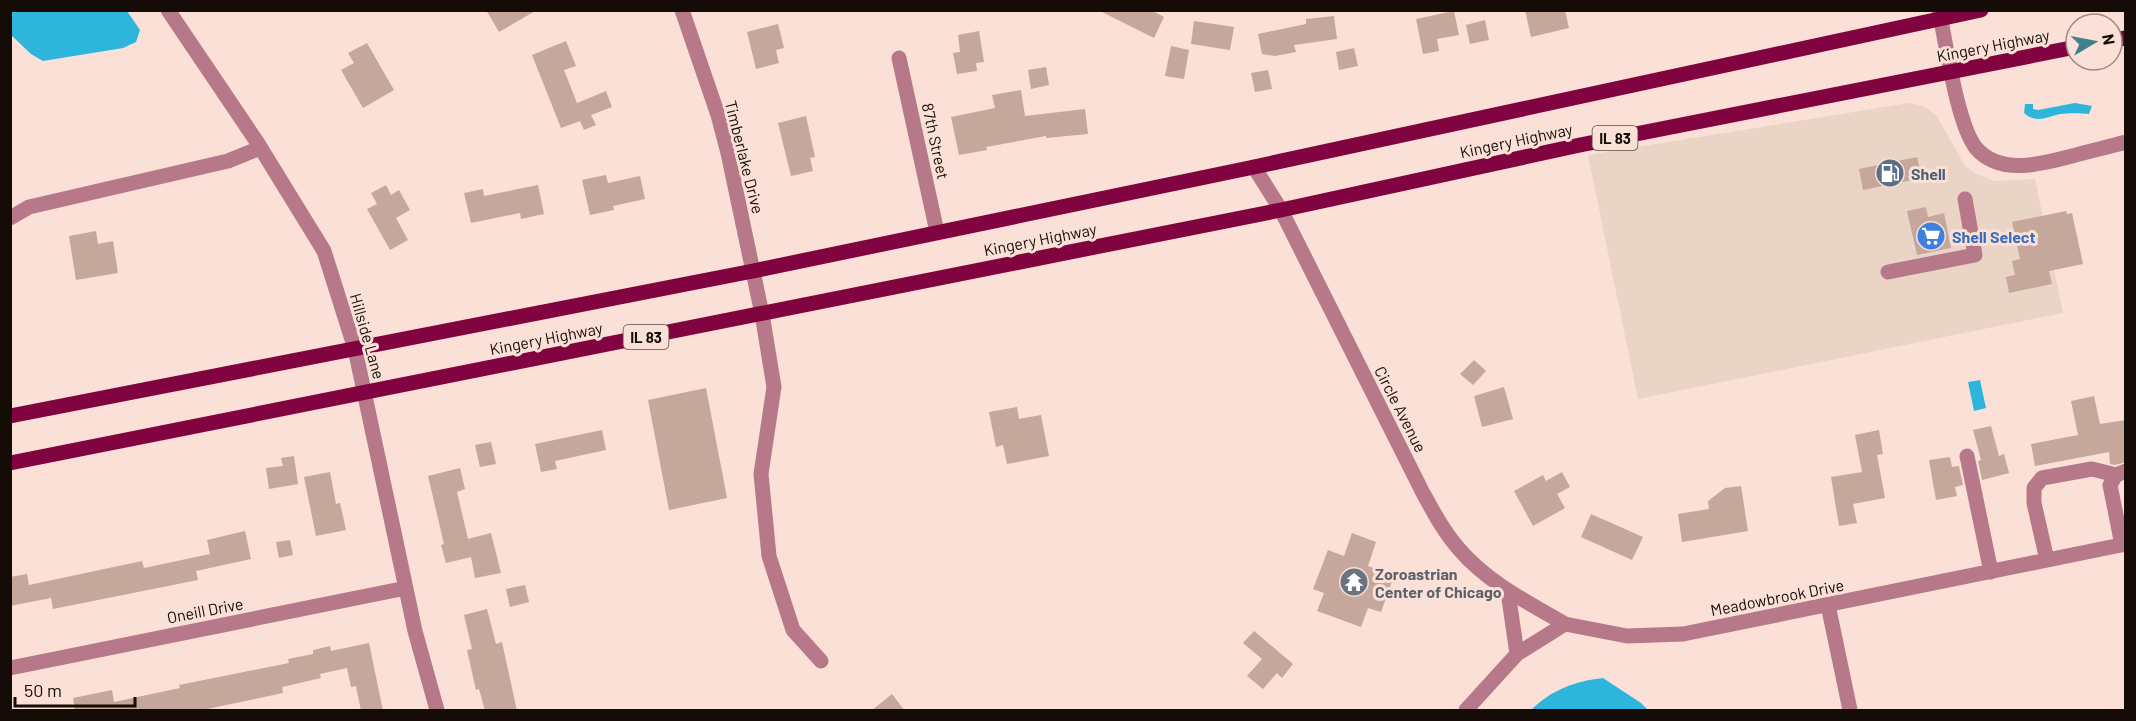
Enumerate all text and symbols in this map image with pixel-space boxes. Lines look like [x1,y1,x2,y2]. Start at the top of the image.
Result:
north arrow [2064,12,2124,72]
street label: Kingery Highway [1935,25,2052,65]
text: N [2099,32,2120,46]
street label: Timberlake Drive [722,98,768,216]
street label: 87th Street [919,101,953,181]
street label: Kingery Highway [1458,119,1575,161]
road number: IL 83 [1592,126,1638,150]
fuel station icon: Shell [1874,157,1906,189]
place label: Shell [1911,164,1946,183]
street label: Kingery Highway [982,219,1099,259]
supermarket icon: Shell Select [1915,220,1947,252]
place label: Shell Select [1952,227,2036,246]
street label: Hillside Lane [347,291,389,381]
street label: Kingery Highway [488,318,605,358]
road number: IL 83 [624,325,668,349]
street label: Circle Avenue [1371,363,1431,455]
place label: Zoroastrian Center of Chicago [1375,564,1502,601]
temple icon: Zoroastrian Center of Chicago [1338,566,1370,598]
street label: Meadowbrook Drive [1709,575,1845,619]
street label: Oneill Drive [165,593,245,627]
scale bar [15,670,135,708]
text: 50 m [24,679,62,701]

